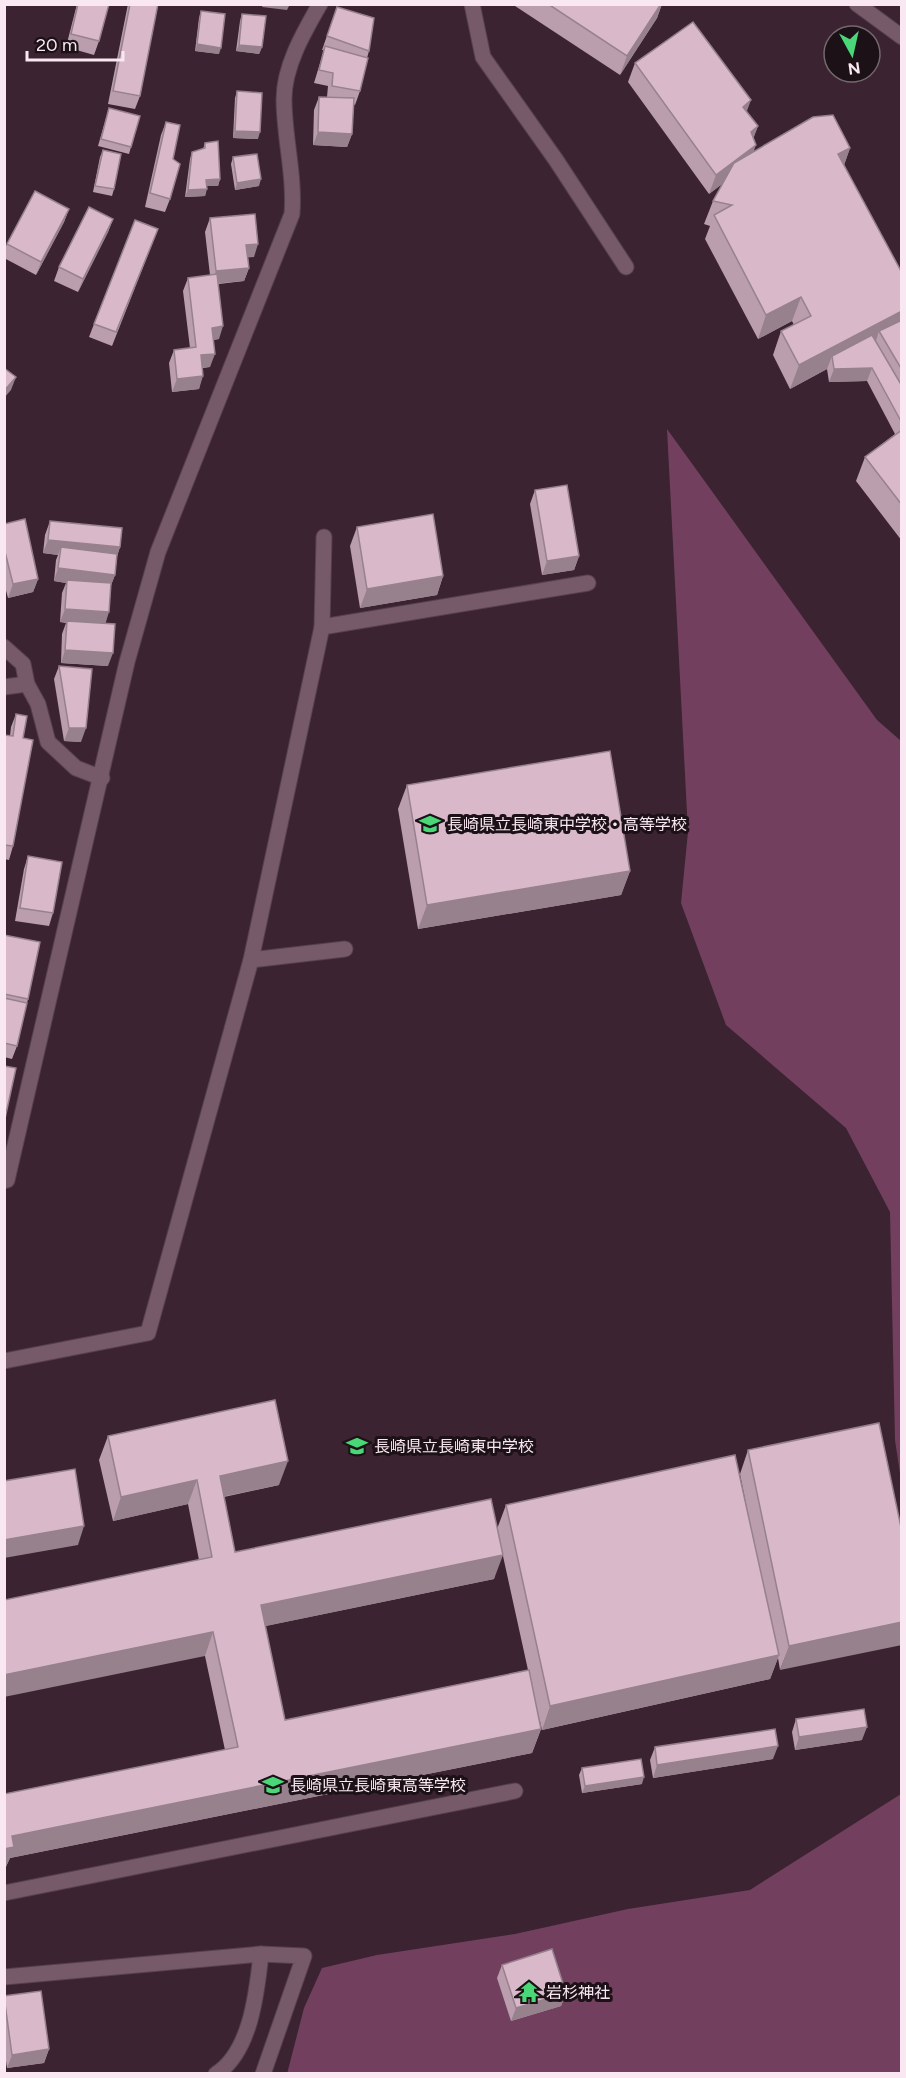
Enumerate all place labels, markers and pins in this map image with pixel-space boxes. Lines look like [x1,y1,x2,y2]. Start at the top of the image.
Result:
school or university icon: 長崎県立長崎東中学校・高等学校 [418,812,442,836]
place label: 長崎県立長崎東中学校・高等学校 [447,815,687,834]
school or university icon: 長崎県立長崎東中学校 [345,1434,369,1458]
place label: 長崎県立長崎東中学校 [374,1437,534,1456]
school or university icon: 長崎県立長崎東高等学校 [261,1773,285,1797]
place label: 長崎県立長崎東高等学校 [290,1776,466,1795]
temple icon: 岩杉神社 [517,1980,541,2004]
place label: 岩杉神社 [546,1983,610,2002]

